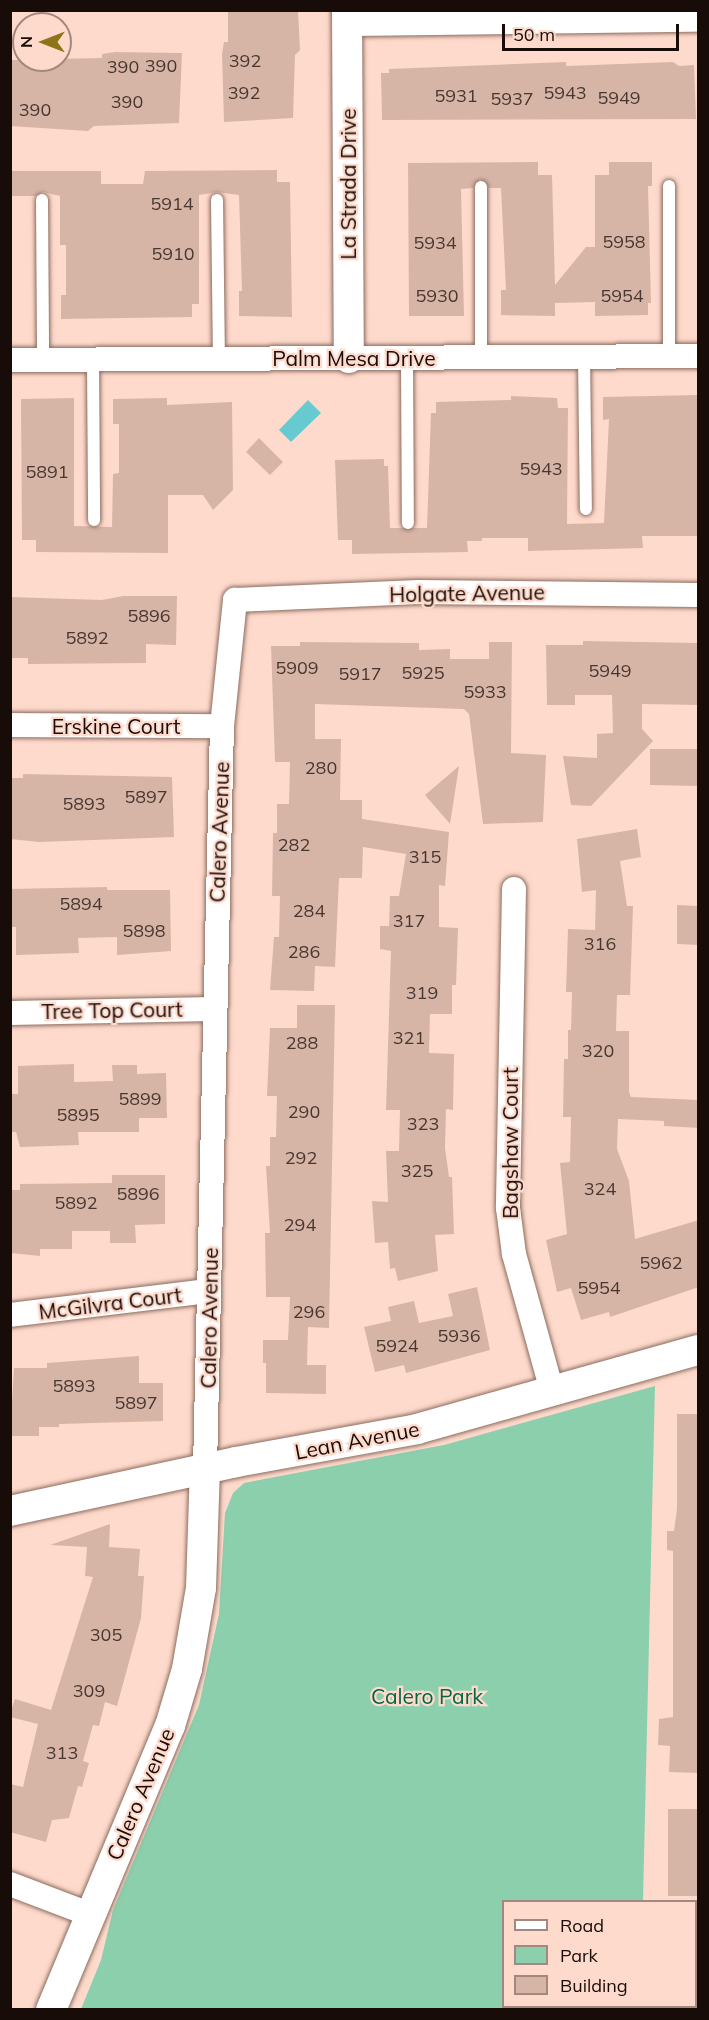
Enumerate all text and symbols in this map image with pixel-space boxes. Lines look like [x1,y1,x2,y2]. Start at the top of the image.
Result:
north arrow [12,12,72,72]
scale bar [505,12,682,50]
text: 50 m [513,23,555,46]
text: N [16,36,36,48]
house number: 392 [229,50,261,72]
house number: 390 [145,55,177,77]
house number: 390 [107,56,139,78]
house number: 392 [228,82,260,104]
house number: 5943 [543,82,587,104]
house number: 5931 [434,85,478,107]
house number: 5949 [597,87,641,109]
house number: 5937 [490,88,534,110]
house number: 390 [111,91,143,113]
house number: 390 [19,99,51,121]
street label: La Strada Drive [335,108,361,260]
house number: 5914 [150,193,194,215]
house number: 5958 [602,231,646,253]
house number: 5934 [413,232,457,254]
house number: 5910 [151,243,195,265]
house number: 5930 [415,285,459,307]
house number: 5954 [600,285,644,307]
street label: Palm Mesa Drive [272,345,436,371]
house number: 5943 [519,458,563,480]
house number: 5891 [25,461,69,483]
street label: Holgate Avenue [389,579,545,607]
house number: 5896 [127,605,171,627]
house number: 5892 [65,627,109,649]
house number: 5909 [275,657,319,679]
house number: 5949 [588,660,632,682]
house number: 5925 [401,662,445,684]
house number: 5917 [338,663,382,685]
house number: 5933 [463,681,507,703]
street label: Erskine Court [52,713,180,739]
house number: 280 [305,757,337,779]
street label: Calero Avenue [204,761,234,903]
house number: 5897 [124,786,168,808]
house number: 5893 [62,793,106,815]
house number: 282 [278,834,310,856]
house number: 315 [409,846,441,868]
house number: 5894 [59,893,103,915]
house number: 284 [293,900,325,922]
house number: 317 [393,910,425,932]
house number: 5898 [122,920,166,942]
house number: 316 [584,933,616,955]
house number: 286 [288,941,320,963]
house number: 319 [406,982,438,1004]
street label: Tree Top Court [41,996,183,1024]
house number: 321 [393,1027,425,1049]
house number: 288 [286,1032,318,1054]
house number: 320 [582,1040,614,1062]
street label: Bagshaw Court [497,1067,523,1219]
house number: 5899 [118,1088,162,1110]
house number: 290 [288,1101,320,1123]
house number: 5895 [56,1104,100,1126]
house number: 323 [407,1113,439,1135]
house number: 292 [285,1147,317,1169]
house number: 325 [401,1160,433,1182]
house number: 324 [584,1178,616,1200]
house number: 5896 [116,1183,160,1205]
house number: 5892 [54,1192,98,1214]
house number: 294 [284,1214,316,1236]
street label: Calero Avenue [195,1247,223,1389]
house number: 5962 [639,1252,683,1274]
house number: 5954 [577,1277,621,1299]
street label: McGilvra Court [37,1282,183,1324]
house number: 296 [293,1301,325,1323]
house number: 5936 [437,1325,481,1347]
house number: 5924 [375,1335,419,1357]
house number: 5893 [52,1375,96,1397]
house number: 5897 [114,1392,158,1414]
street label: Lean Avenue [293,1416,421,1464]
house number: 305 [90,1624,122,1646]
house number: 309 [73,1680,105,1702]
park label: Calero Park [371,1683,483,1709]
street label: Calero Avenue [101,1724,179,1864]
house number: 313 [46,1742,78,1764]
legend [502,1900,697,2008]
text: Road [560,1914,604,1937]
text: Park [560,1944,598,1967]
text: Building [560,1974,628,1997]

